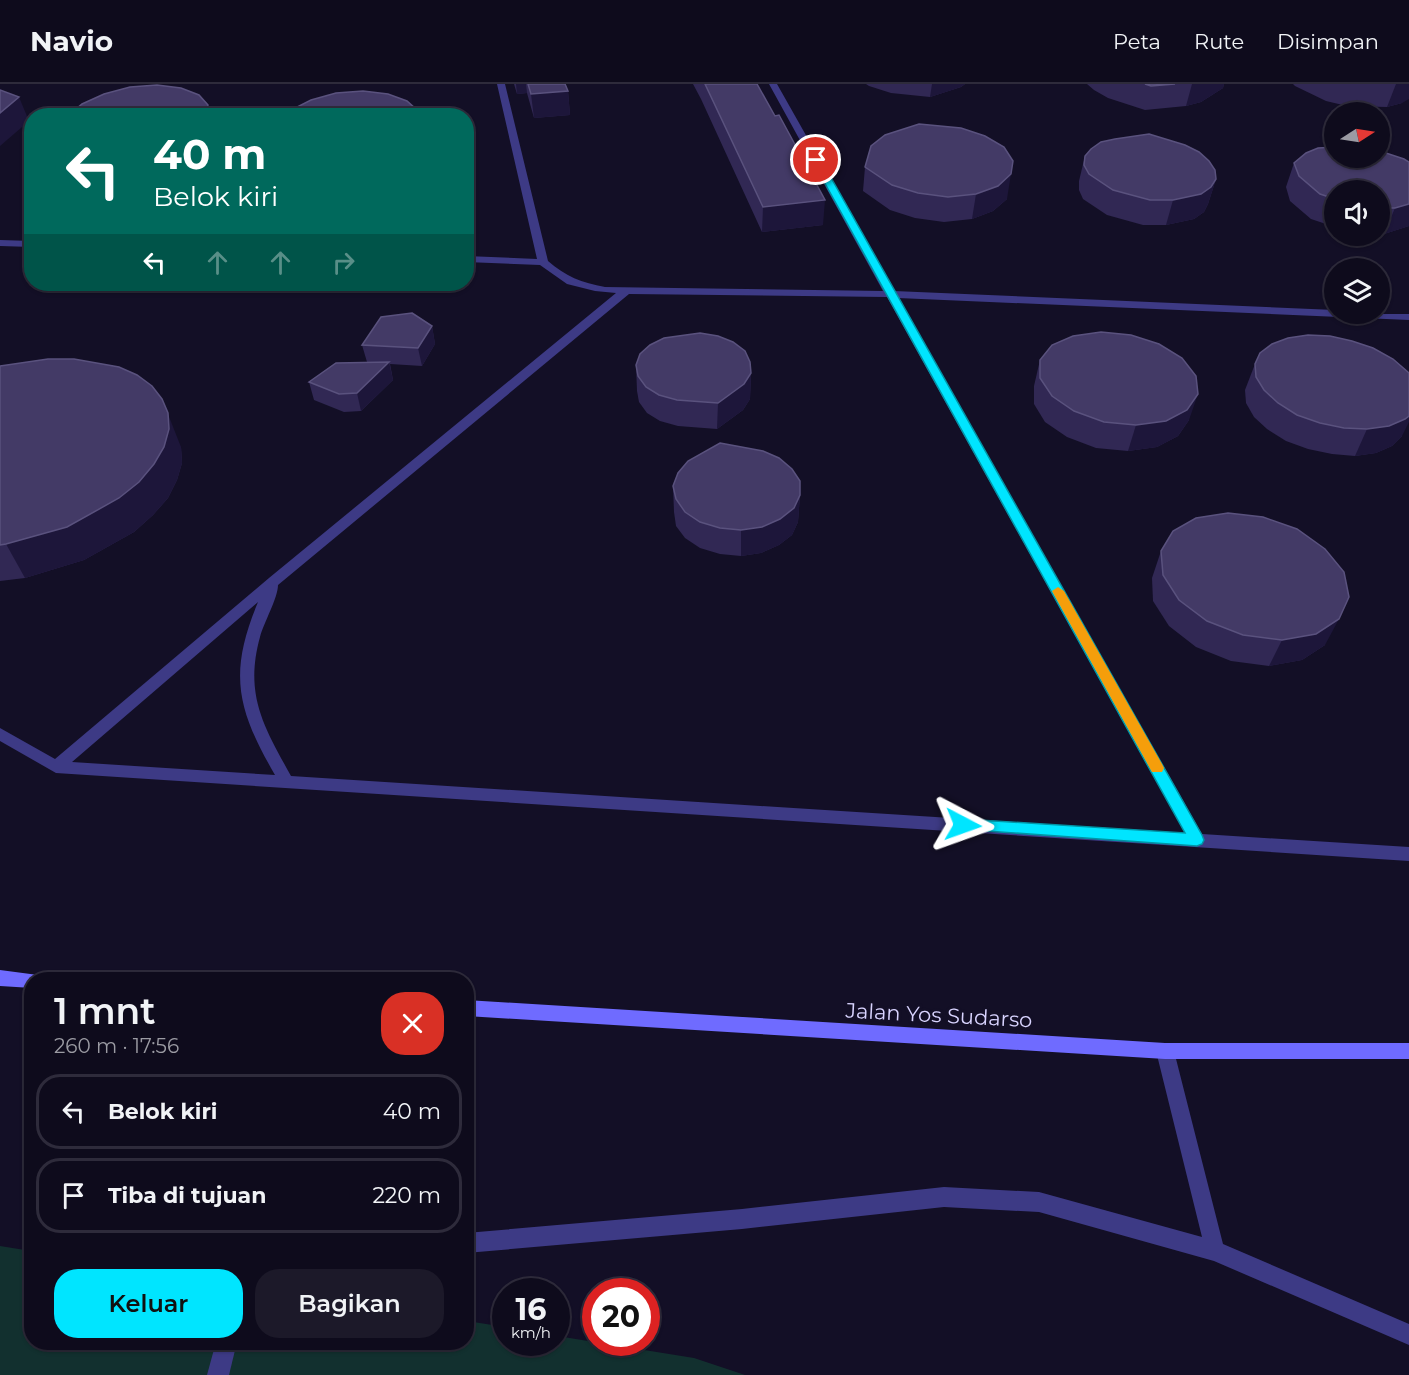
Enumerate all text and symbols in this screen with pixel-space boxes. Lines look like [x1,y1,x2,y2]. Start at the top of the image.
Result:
text: Navio [30,24,113,58]
text: Peta [1113,29,1161,54]
text: Rute [1194,29,1244,54]
text: Disimpan [1277,29,1379,54]
north arrow [1324,102,1390,168]
map controls [1324,102,1390,324]
text: 40 m [153,128,266,180]
icon: left [54,132,132,210]
pin [790,134,841,185]
icon: arrive [799,143,832,176]
text: Belok kiri [153,180,278,213]
button: sound [1324,180,1390,246]
icon: left [138,246,171,279]
icon: ahead [201,246,234,279]
icon: ahead [264,246,297,279]
icon: right [327,246,360,279]
button: layers [1324,258,1390,324]
position arrow [931,793,995,857]
text: 1 mnt [54,989,155,1033]
button: close [381,992,444,1055]
street label: Jalan Yos Sudarso [844,998,1033,1032]
text: 260 m · 17:56 [54,1034,179,1058]
icon: left [57,1095,90,1128]
text: Belok kiri [108,1098,217,1125]
text: 40 m [383,1098,441,1125]
icon: arrive [57,1179,90,1212]
text: Tiba di tujuan [108,1182,266,1209]
text: 220 m [372,1182,441,1209]
button: Keluar [54,1269,243,1338]
button: Bagikan [255,1269,444,1338]
speed limit sign: 20 [582,1278,660,1356]
text: 16 [516,1291,546,1328]
text: km/h [511,1323,551,1342]

